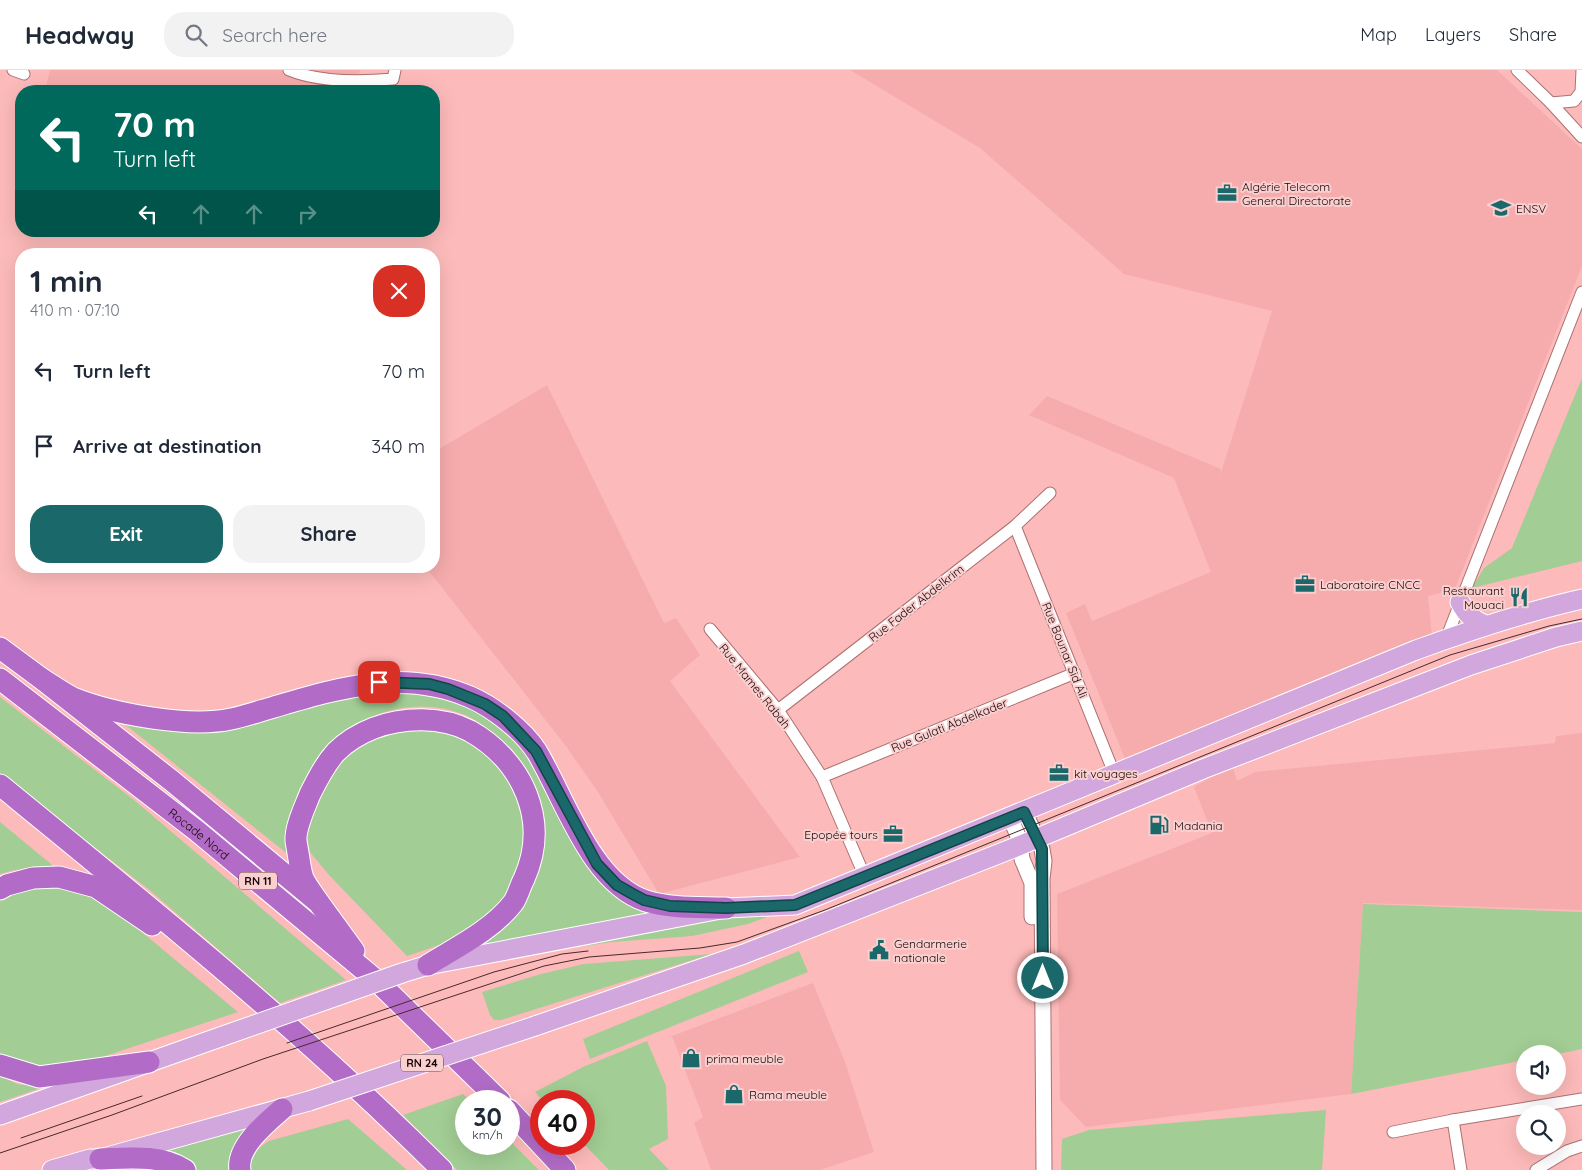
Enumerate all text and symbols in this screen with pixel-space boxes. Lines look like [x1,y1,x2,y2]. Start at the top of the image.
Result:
search box [164,12,514,57]
text: Headway [25,20,134,50]
icon: search [182,21,210,49]
text: Search here [222,23,327,47]
text: Map [1360,23,1397,46]
text: Layers [1425,23,1481,46]
text: Share [1509,23,1557,46]
text: 70 m [113,102,196,146]
icon: left [30,105,95,170]
text: Turn left [113,145,196,173]
place label: Algérie Telecom General Directorate [1242,179,1351,208]
office icon: Algérie Telecom General Directorate [1216,182,1238,204]
school or university icon: ENSV [1490,197,1512,219]
icon: left [134,200,162,228]
icon: ahead [187,200,215,228]
icon: ahead [240,200,268,228]
icon: right [293,200,321,228]
place label: ENSV [1516,201,1546,216]
text: 1 min [30,262,103,300]
button: close [373,265,425,317]
text: 410 m · 07:10 [30,300,120,320]
icon: left [30,357,58,385]
text: Turn left [73,359,151,383]
text: 70 m [381,359,425,383]
icon: arrive [30,432,58,460]
text: Arrive at destination [73,434,262,458]
text: 340 m [371,434,425,458]
button: Exit [30,505,223,563]
button: Share [233,505,425,563]
street label: Rue Fader Abdelkrim [865,561,967,645]
office icon: Laboratoire CNCC [1294,573,1316,595]
place label: Laboratoire CNCC [1320,577,1421,592]
place label: Restaurant Mouaci [1443,583,1504,612]
restaurant icon: Restaurant Mouaci [1508,586,1530,608]
street label: Rue Bounar Sid Ali [1039,600,1091,700]
street label: Rue Mames Rabah [716,640,794,732]
pin [358,661,400,703]
icon: arrive [365,668,393,696]
street label: Rue Gulati Abdelkader [889,695,1010,755]
office icon: kit voyages [1048,762,1070,784]
place label: kit voyages [1074,766,1138,781]
street label: Rocade Nord [166,804,233,862]
fuel station icon: Madania [1148,814,1170,836]
place label: Madania [1174,818,1223,833]
office icon: Epopée tours [882,823,904,845]
place label: Epopée tours [804,827,878,842]
road number: RN 11 [239,872,277,889]
place label: Gendarmerie nationale [894,936,967,965]
public building icon: Gendarmerie nationale [868,939,890,961]
position arrow [1016,951,1068,1003]
map controls [1516,1045,1566,1155]
button: sound [1516,1045,1566,1095]
shop icon: prima meuble [680,1047,702,1069]
place label: prima meuble [706,1051,783,1066]
road number: RN 24 [401,1054,443,1071]
shop icon: Rama meuble [723,1083,745,1105]
place label: Rama meuble [749,1087,827,1102]
speed limit sign: 40 [530,1090,595,1155]
text: 30 [473,1101,502,1132]
button: search [1516,1105,1566,1155]
text: km/h [472,1127,503,1142]

